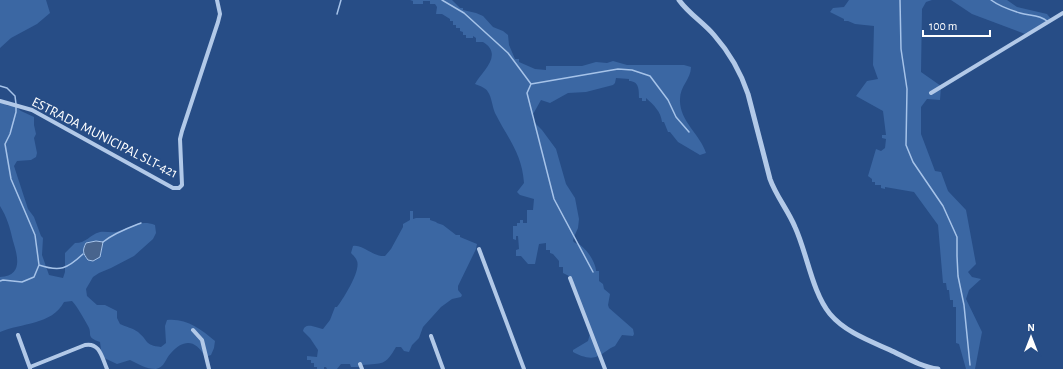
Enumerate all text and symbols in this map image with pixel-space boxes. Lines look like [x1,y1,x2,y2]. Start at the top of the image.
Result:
scale bar [923,12,990,38]
text: 100 m [929,20,957,32]
street label: ESTRADA MUNICIPAL SLT-421 [29,95,180,181]
north arrow [1011,317,1051,357]
text: N [1027,322,1035,333]

